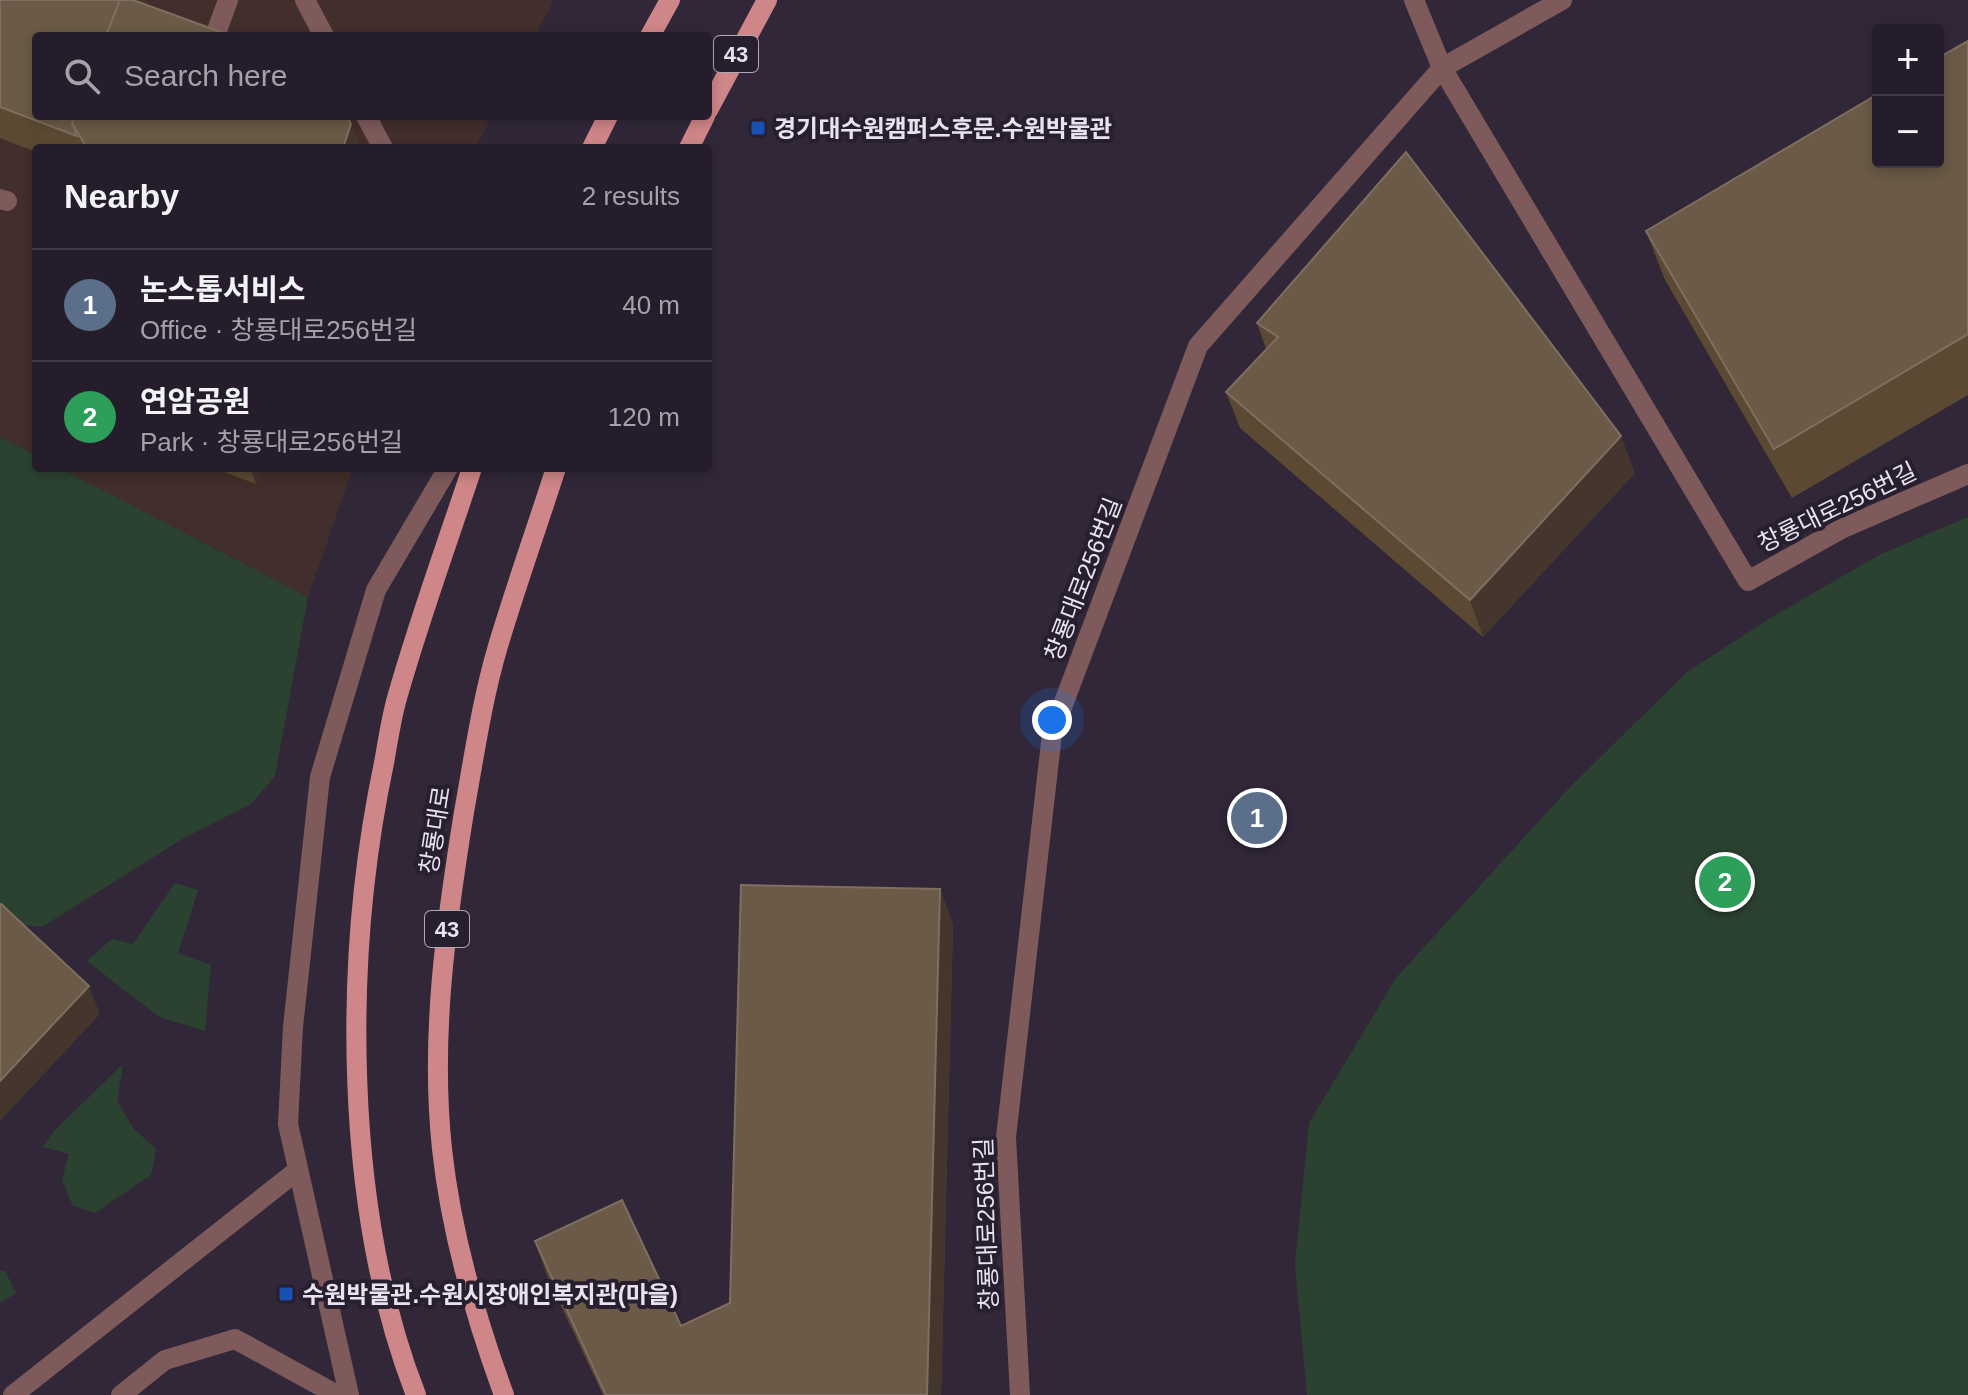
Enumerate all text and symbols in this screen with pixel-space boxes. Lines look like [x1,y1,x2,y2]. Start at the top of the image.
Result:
map controls [1872,24,1944,168]
button: + [1872,24,1944,96]
search box [32,32,712,120]
road number: 43 [714,36,758,72]
icon: search [60,54,104,98]
text: Search here [124,59,287,92]
button: − [1872,96,1944,168]
place label: 경기대수원캠퍼스후문.수원박물관 [774,115,1112,142]
marker: 경기대수원캠퍼스후문.수원박물관 [749,119,767,137]
text: Nearby [64,177,179,215]
text: 2 results [582,181,680,211]
text: 논스톱서비스 [140,273,306,306]
text: 1 [83,290,97,320]
text: 40 m [622,290,680,320]
text: Office · 창룡대로256번길 [140,315,417,345]
text: 연암공원 [140,385,250,418]
text: 2 [83,402,97,432]
text: 120 m [608,402,680,432]
text: Park · 창룡대로256번길 [140,427,403,457]
street label: 창룡대로256번길 [1754,457,1920,557]
street label: 창룡대로256번길 [1039,494,1127,664]
your location [1032,700,1072,740]
street label: 창룡대로 [415,784,455,876]
pin: 1 [1231,788,1283,848]
pin: 2 [1699,852,1751,912]
road number: 43 [425,911,469,947]
street label: 창룡대로256번길 [969,1137,1003,1311]
place label: 수원박물관.수원시장애인복지관(마을) [302,1281,678,1308]
marker: 수원박물관.수원시장애인복지관(마을) [277,1285,295,1303]

